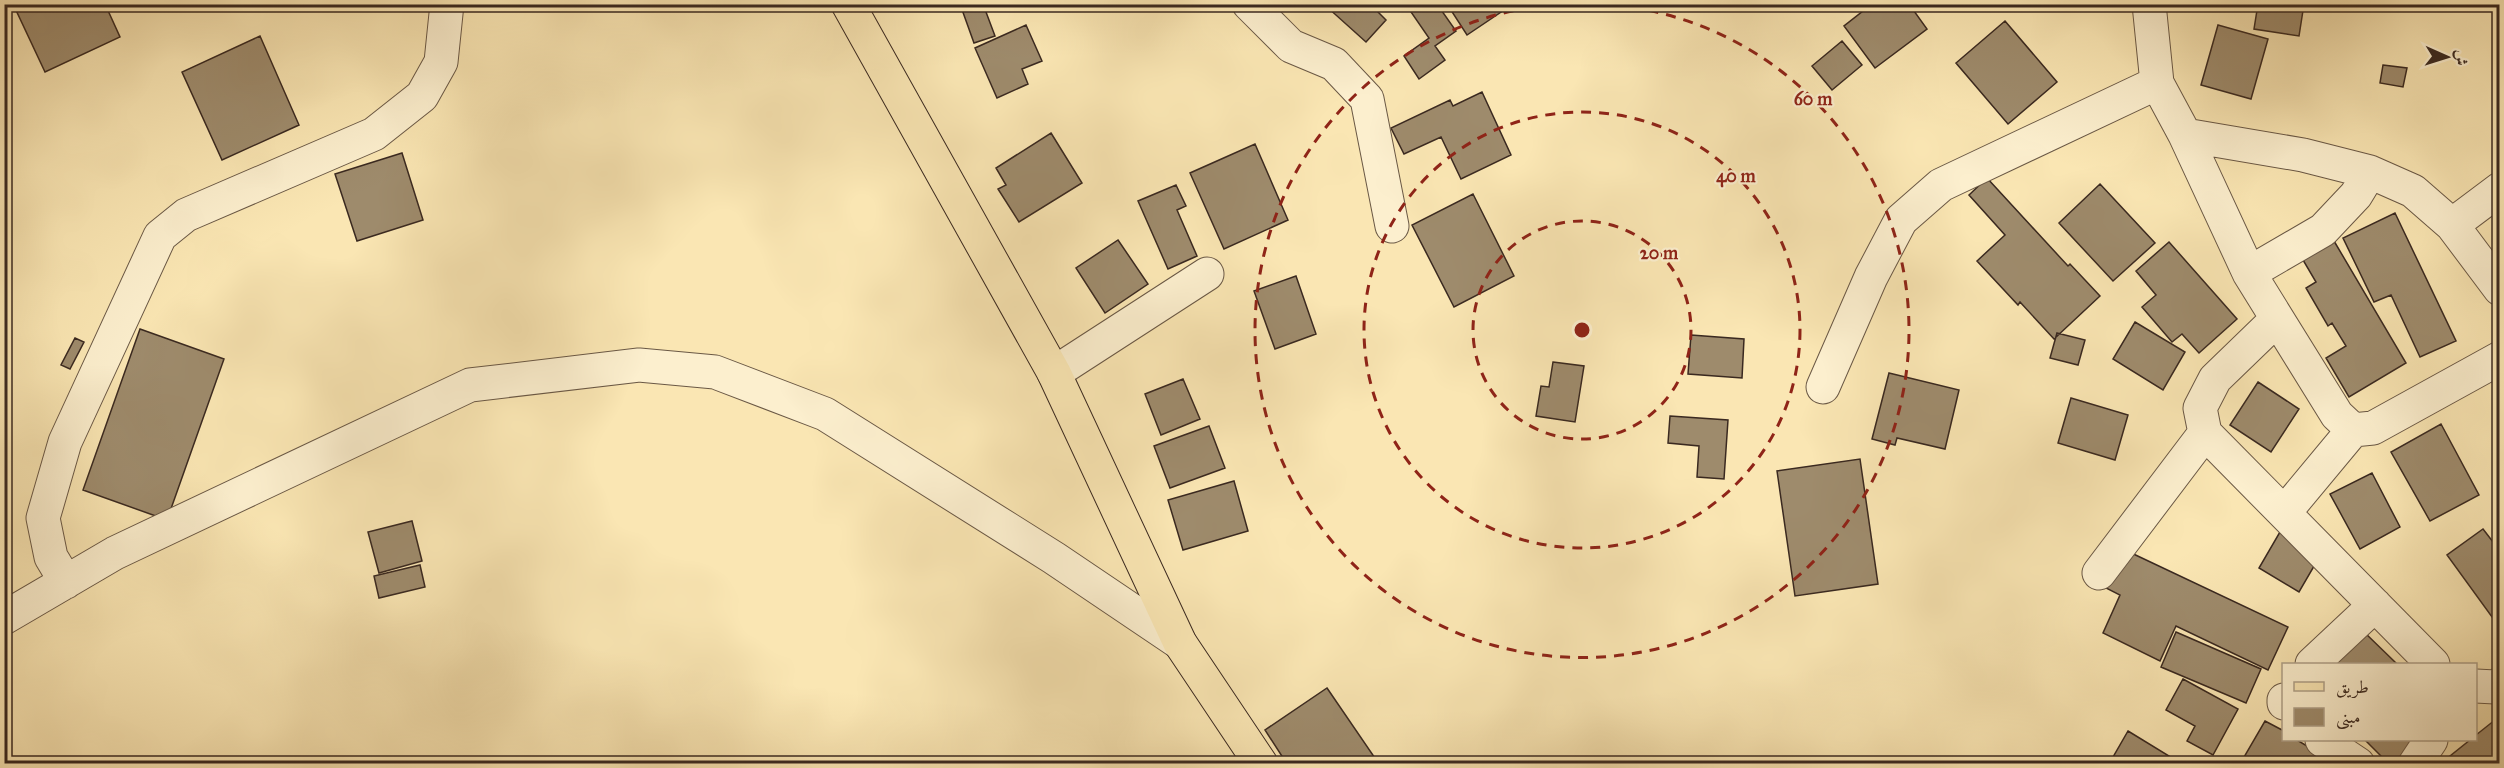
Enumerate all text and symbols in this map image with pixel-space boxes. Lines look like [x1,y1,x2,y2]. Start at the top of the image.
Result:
north arrow [2417,27,2477,87]
text: ش [2452,49,2471,66]
text: 60 m [1794,88,1833,110]
text: 40 m [1716,165,1757,188]
text: 20 m [1640,242,1679,264]
centre of rings [1572,320,1592,340]
legend [2282,663,2477,741]
text: طريق [2336,676,2369,699]
text: مبنى [2336,706,2361,730]

